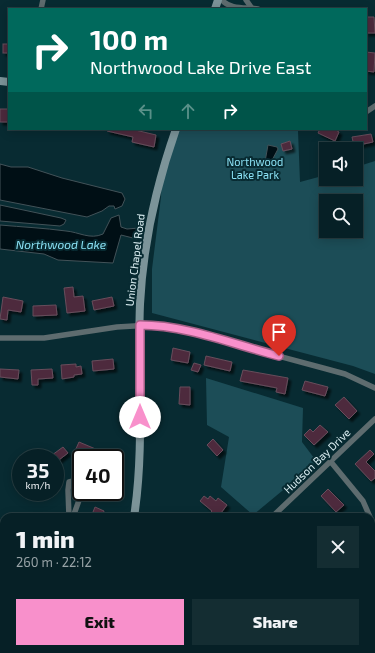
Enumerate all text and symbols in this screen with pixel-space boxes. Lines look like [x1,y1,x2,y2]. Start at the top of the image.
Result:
text: 100 m [90,22,168,56]
icon: right [24,24,76,76]
text: Northwood Lake Drive East [90,56,311,78]
icon: left [135,100,157,122]
icon: ahead [177,100,199,122]
icon: right [219,100,241,122]
map controls [319,142,363,238]
button: sound [319,142,363,186]
park label: Northwood Lake Park [227,155,283,181]
button: search [319,194,363,238]
street label: Union Chapel Road [122,213,147,307]
water label: Northwood Lake [16,237,107,251]
pin [262,315,296,356]
icon: arrive [268,321,290,343]
position arrow [119,396,161,438]
street label: Hudson Bay Drive [281,425,353,496]
speed limit sign: 40 [72,449,124,501]
text: 35 [27,458,49,482]
text: km/h [26,479,50,491]
text: 1 min [16,524,75,553]
button: close [317,526,359,568]
text: 260 m · 22:12 [16,554,92,570]
button: Exit [16,599,184,645]
button: Share [192,599,359,645]

